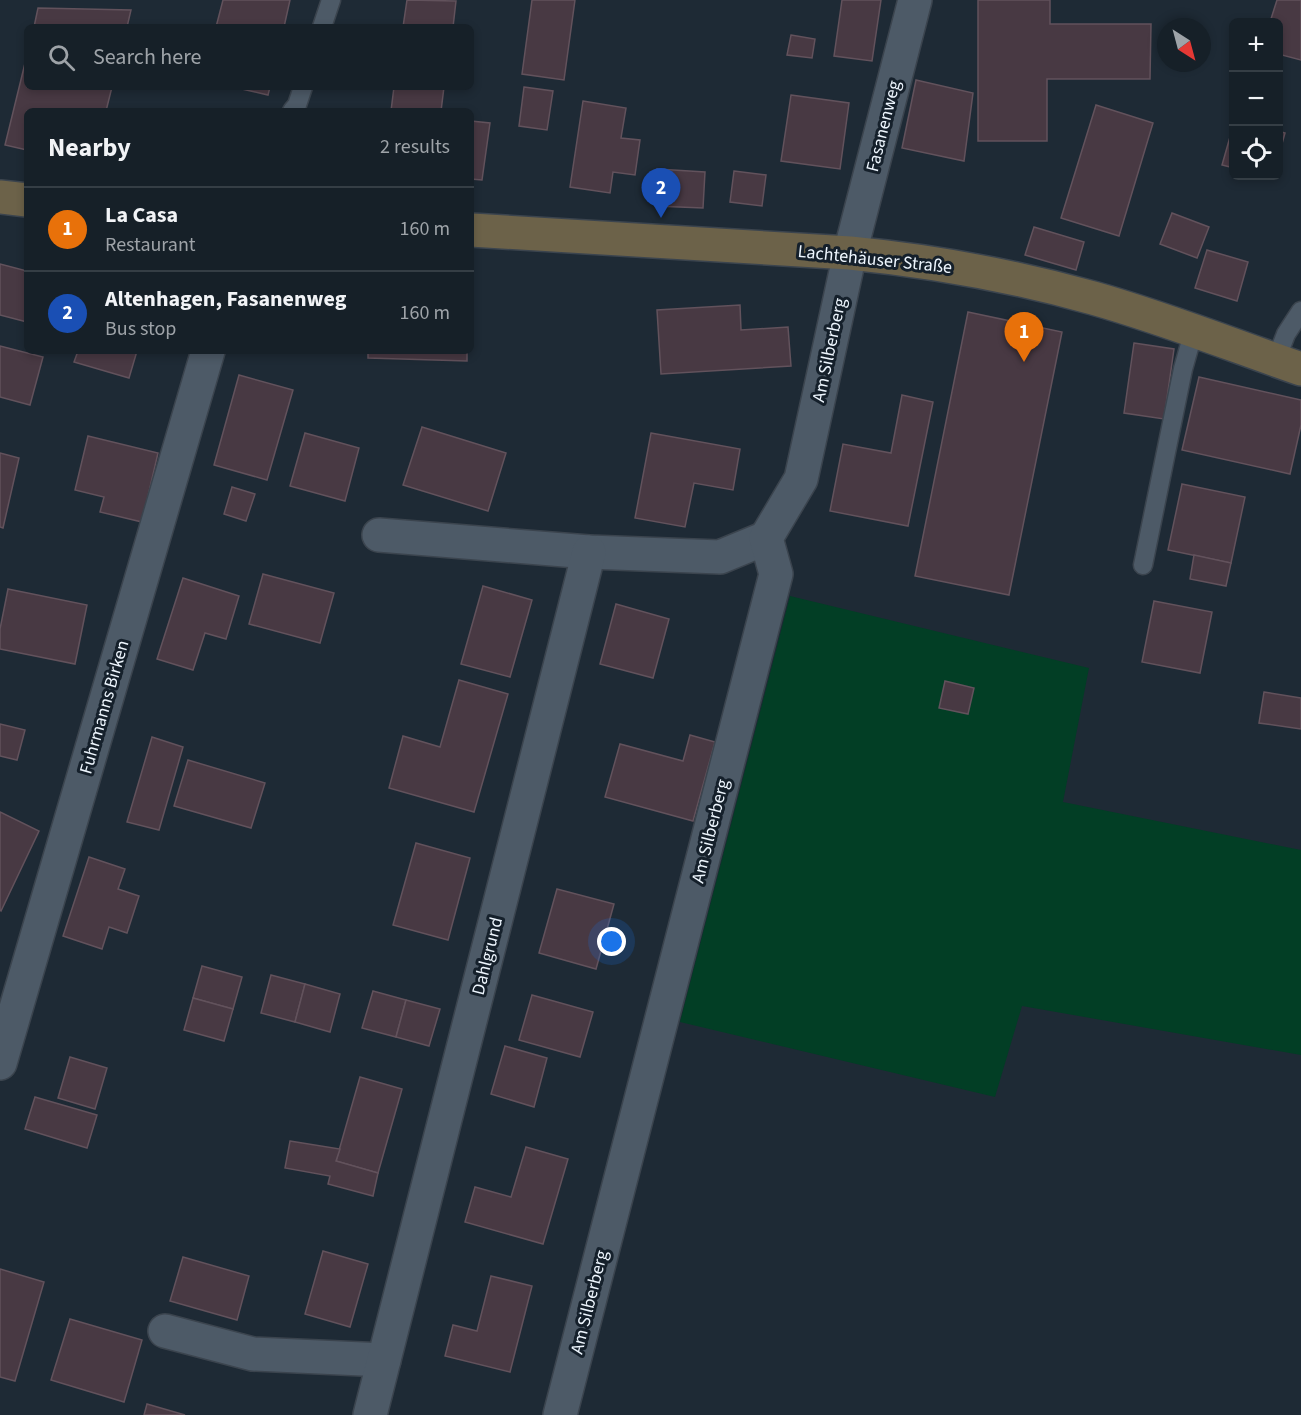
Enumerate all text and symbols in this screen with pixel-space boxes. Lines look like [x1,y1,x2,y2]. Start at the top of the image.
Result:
north arrow [1157,18,1211,72]
map controls [1229,18,1283,180]
button: + [1229,18,1283,72]
search box [24,24,474,90]
icon: search [45,41,78,74]
text: Search here [93,41,201,73]
button: − [1229,72,1283,126]
street label: Fasanenweg [860,78,907,174]
button: locate [1229,126,1283,180]
text: Nearby [48,129,131,166]
text: 2 results [380,133,450,161]
pin: 2 [642,168,680,218]
text: La Casa [105,199,178,231]
text: 1 [62,215,73,243]
text: 160 m [400,215,450,243]
text: Restaurant [105,231,196,259]
street label: Lachtehäuser Straße [797,239,953,280]
text: Altenhagen, Fasanenweg [105,283,346,315]
street label: Am Silberberg [806,296,853,405]
text: 2 [62,299,73,327]
text: 160 m [400,299,450,327]
pin: 1 [1004,312,1044,362]
text: Bus stop [105,315,176,343]
street label: Fuhrmanns Birken [73,637,135,777]
street label: Am Silberberg [686,777,735,886]
street label: Dahlgrund [466,915,509,998]
your location [597,927,626,956]
street label: Am Silberberg [565,1248,614,1357]

